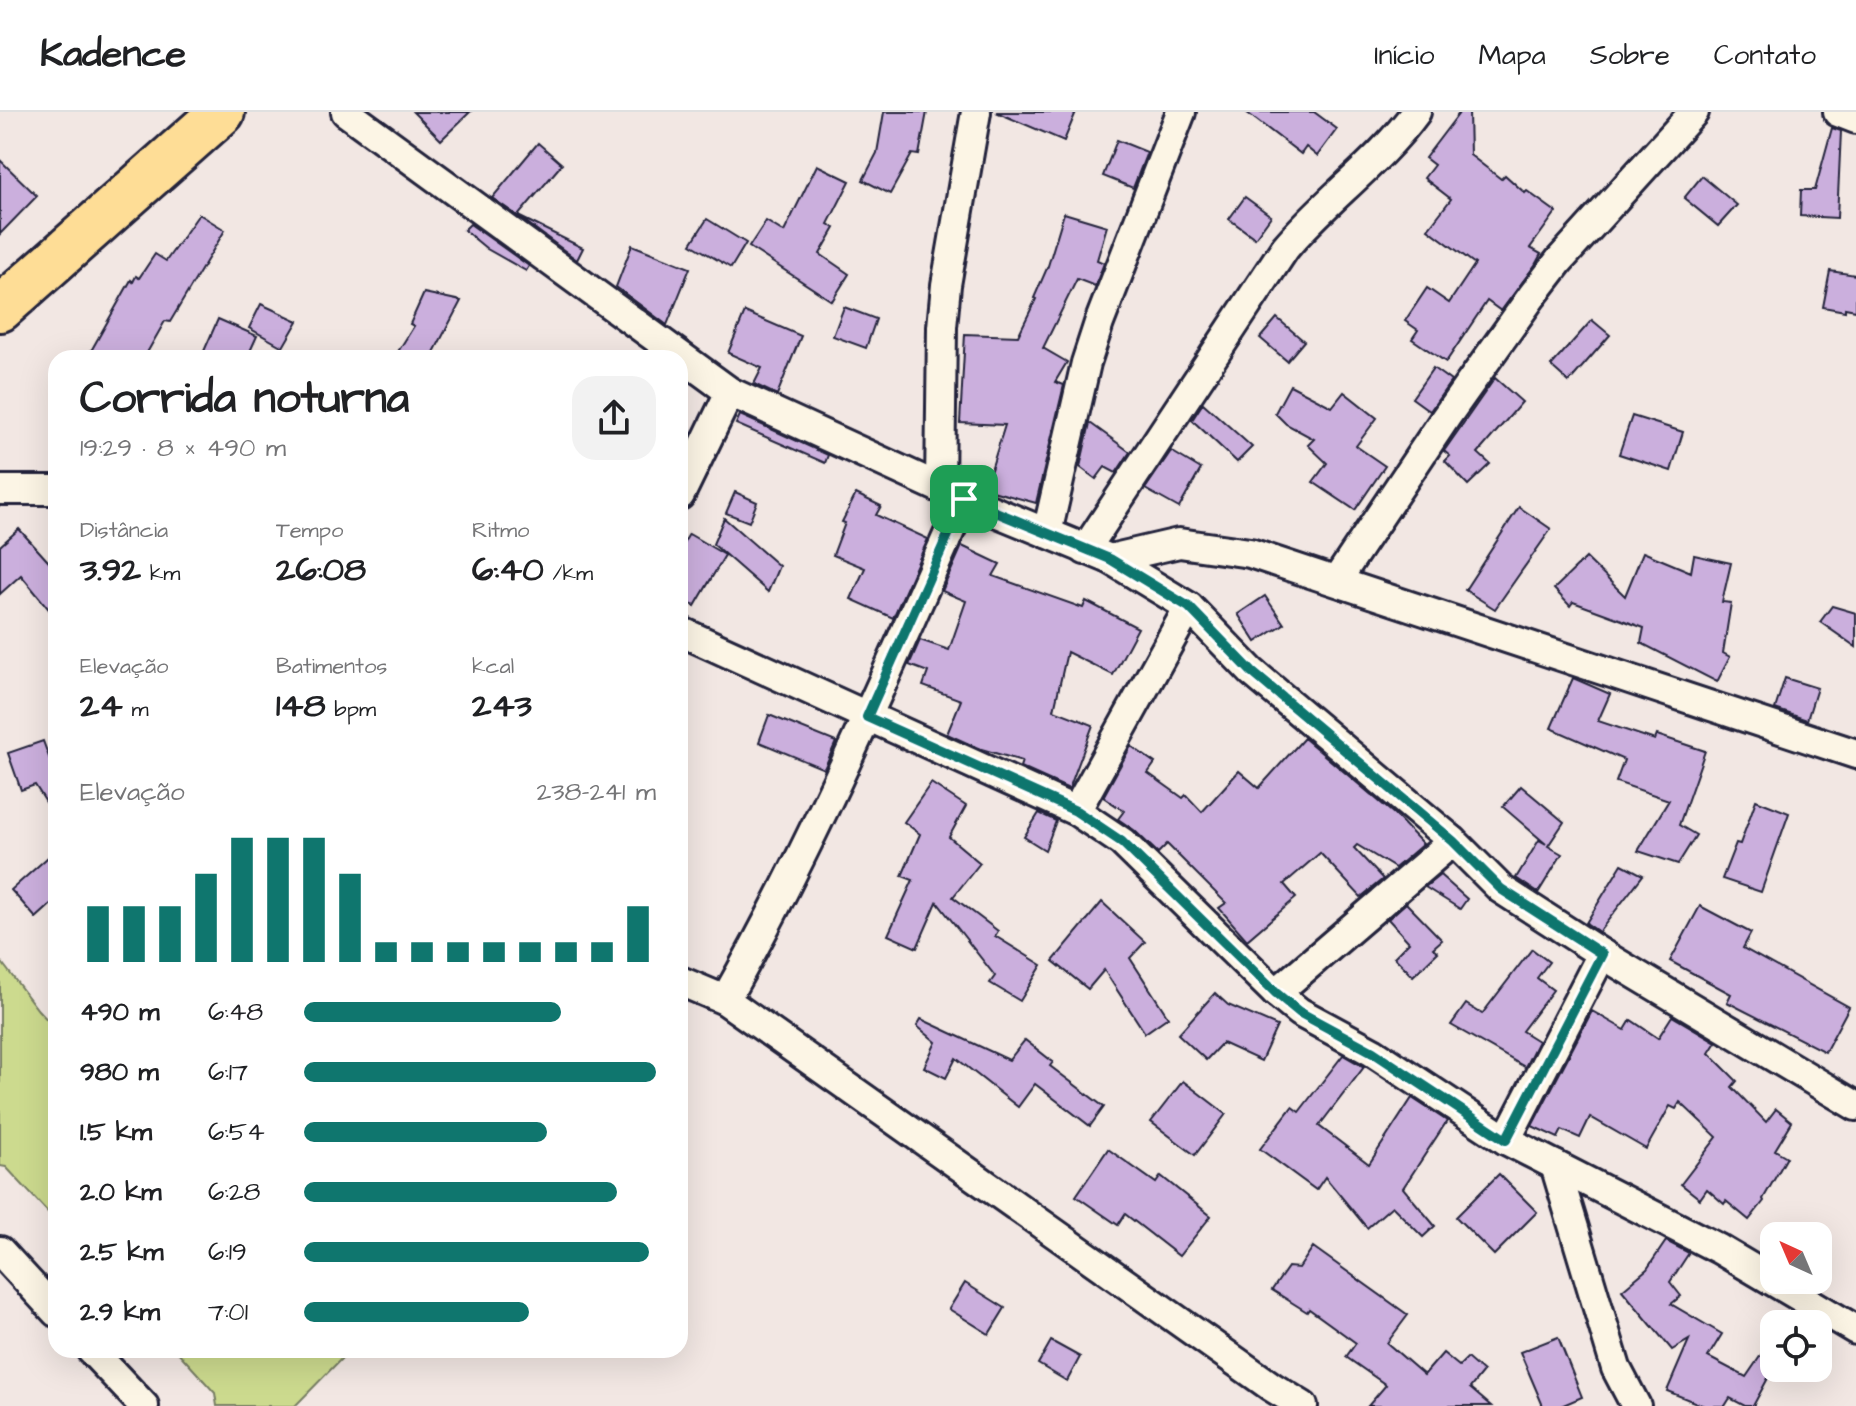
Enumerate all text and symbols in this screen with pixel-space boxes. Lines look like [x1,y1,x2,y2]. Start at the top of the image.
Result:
text: Kadence [40,29,186,81]
text: Início [1374,36,1434,75]
text: Mapa [1478,36,1546,75]
text: Sobre [1590,36,1670,75]
text: Contato [1714,36,1816,75]
text: Corrida noturna [80,369,409,430]
button: share [572,376,656,460]
text: 19:29 · 8 × 490 m [80,430,286,466]
pin [930,465,998,533]
icon: arrive [942,477,986,521]
text: Distância [80,515,168,546]
text: Tempo [276,515,343,546]
text: Ritmo [472,515,529,546]
text: 3.92 [80,546,141,594]
text: 26:08 [276,546,366,594]
text: 6:40 [472,546,544,594]
text: km [141,558,180,589]
text: /km [544,558,593,589]
text: Elevação [80,651,168,682]
text: Batimentos [276,651,387,682]
text: kcal [472,651,514,682]
text: 24 [80,682,123,730]
text: 148 [276,682,326,730]
text: 243 [472,682,532,730]
text: m [123,694,149,725]
text: bpm [326,694,376,725]
text: Elevação [80,774,185,810]
text: 238–241 m [536,774,656,810]
text: 490 m [80,994,160,1030]
text: 6:48 [208,994,263,1030]
text: 980 m [80,1054,159,1090]
text: 6:17 [208,1054,248,1090]
text: 1.5 km [80,1114,152,1150]
text: 6:54 [208,1114,265,1150]
text: 2.0 km [80,1174,162,1210]
text: 6:28 [208,1174,260,1210]
north arrow [1760,1222,1832,1294]
map controls [1760,1222,1832,1382]
text: 2.5 km [80,1234,164,1270]
text: 6:19 [208,1234,247,1270]
text: 2.9 km [80,1294,160,1330]
text: 7:01 [208,1294,248,1330]
button: locate [1760,1310,1832,1382]

